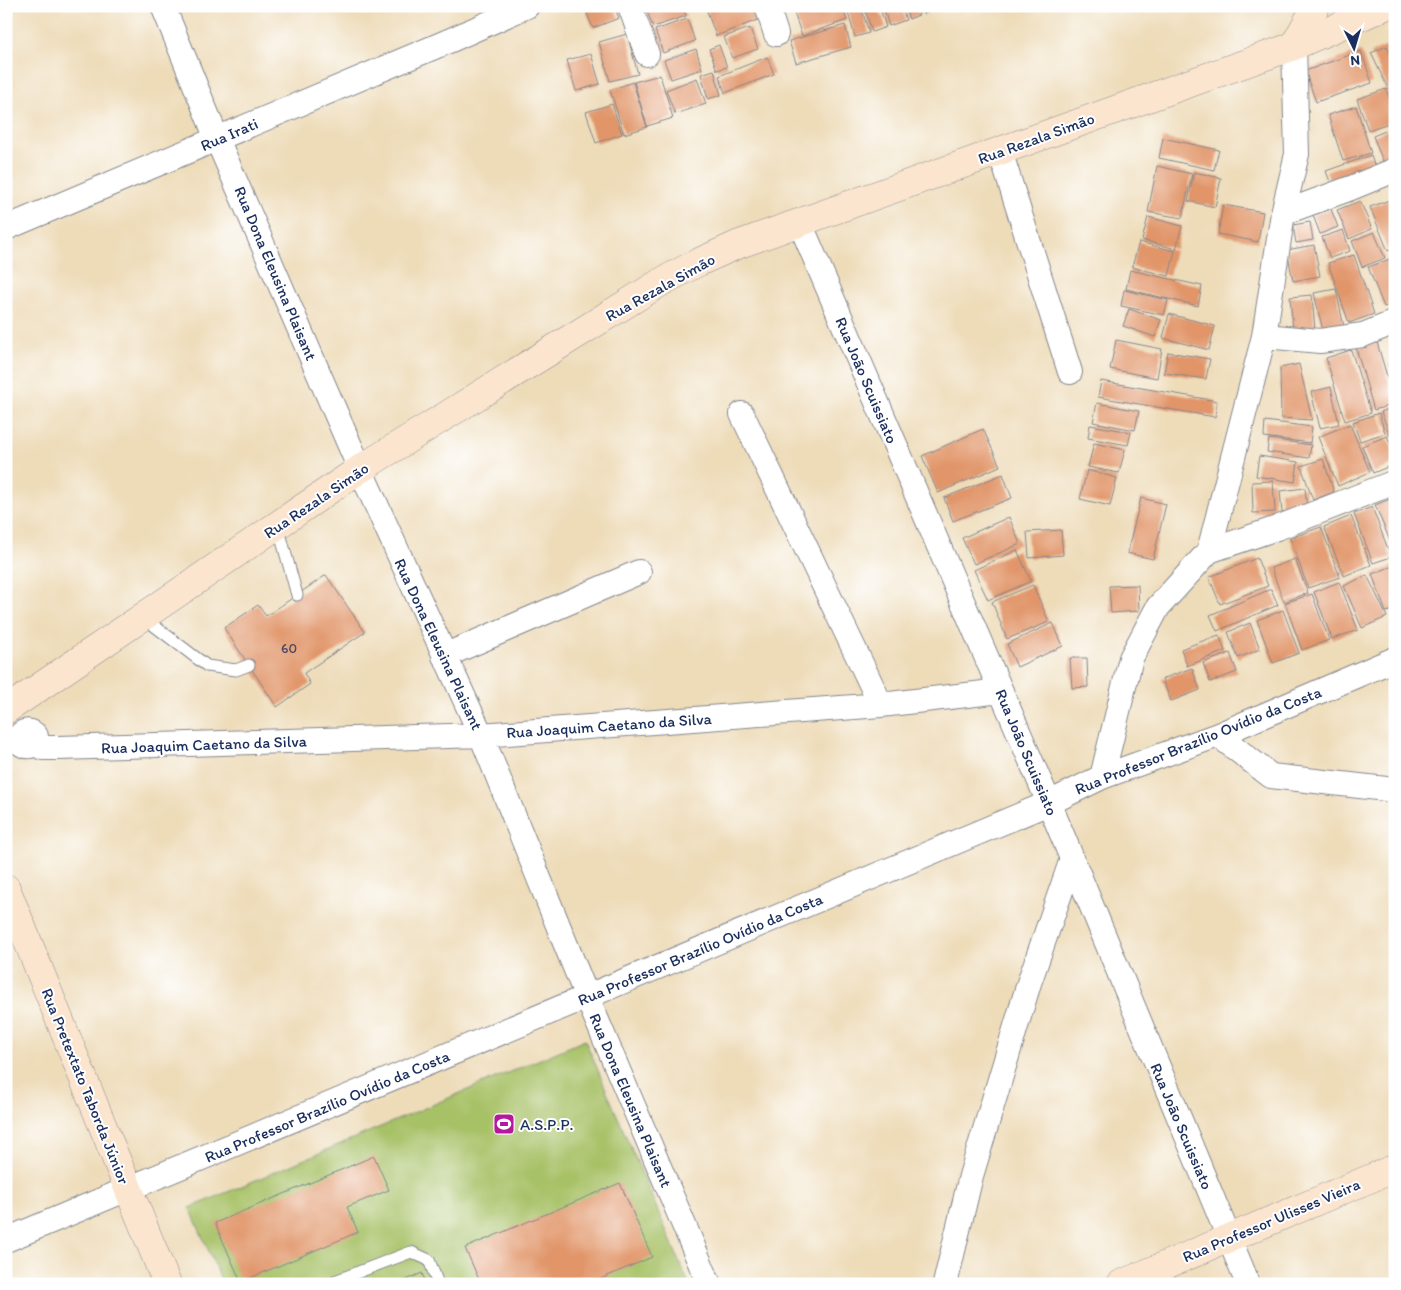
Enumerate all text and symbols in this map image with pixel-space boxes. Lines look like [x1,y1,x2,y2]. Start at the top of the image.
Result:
north arrow [1328,22,1378,72]
text: N [1350,52,1361,69]
street label: Rua Rezala Simão [975,109,1097,168]
street label: Rua Irati [198,114,261,155]
street label: Rua Dona Eleusina Plaisant [230,183,321,363]
street label: Rua Rezala Simão [602,249,718,325]
street label: Rua João Scuissiato [831,314,902,446]
street label: Rua Rezala Simão [260,458,372,543]
street label: Rua Dona Eleusina Plaisant [390,555,487,733]
house number: 60 [281,640,297,657]
street label: Rua Professor Brazílio Ovídio da Costa [1072,682,1325,799]
street label: Rua João Scuissiato [991,686,1062,818]
street label: Rua Joaquim Caetano da Silva [506,709,713,742]
street label: Rua Joaquim Caetano da Silva [101,731,308,758]
street label: Rua Professor Brazílio Ovídio da Costa [575,889,826,1010]
street label: Rua Pretextato Taborda Júnior [37,985,134,1187]
street label: Rua Dona Eleusina Plaisant [585,1010,676,1190]
street label: Rua Professor Brazílio Ovídio da Costa [202,1046,453,1167]
street label: Rua João Scuissiato [1146,1060,1217,1192]
sports icon: A.S.P.P. [492,1112,516,1136]
place label: A.S.P.P. [520,1115,574,1134]
street label: Rua Professor Ulisses Vieira [1180,1174,1363,1266]

